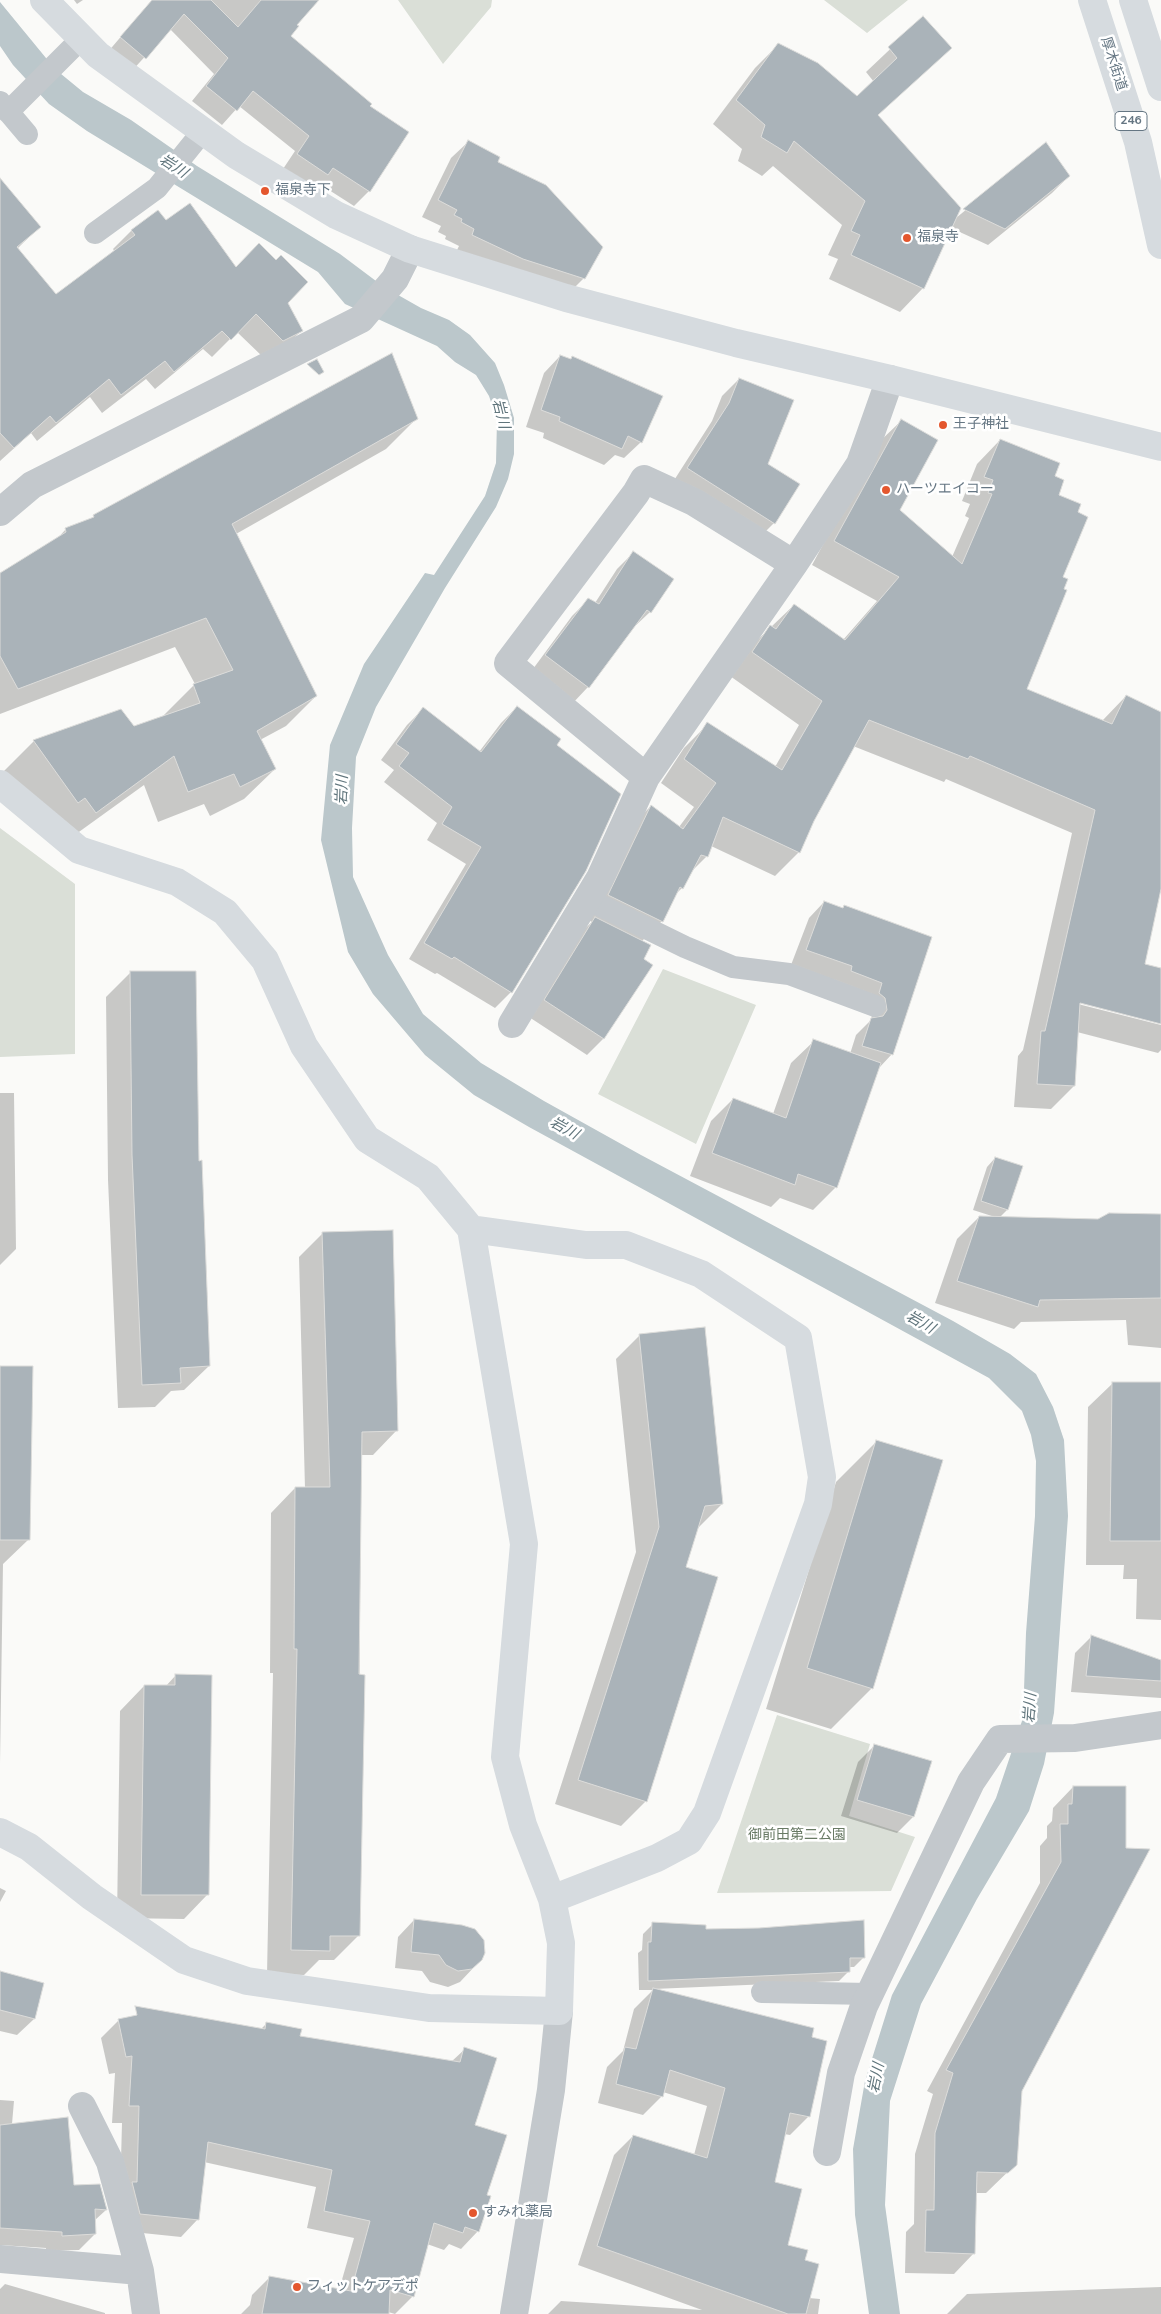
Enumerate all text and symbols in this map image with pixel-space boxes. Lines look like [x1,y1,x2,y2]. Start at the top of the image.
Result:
street label: 厚木街道 [1096,35,1130,93]
road number: 246 [1115,112,1147,130]
water label: 岩川 [156,151,190,183]
place label: 福泉寺下 [275,183,331,199]
marker: 福泉寺下 [259,185,271,197]
place label: 福泉寺 [917,230,959,246]
marker: 福泉寺 [901,232,913,244]
water label: 岩川 [488,397,512,431]
place label: 王子神社 [953,417,1009,433]
marker: 王子神社 [937,419,949,431]
place label: ハーツエイコー [896,482,994,498]
marker: ハーツエイコー [880,484,892,496]
water label: 岩川 [333,775,353,805]
water label: 岩川 [547,1114,581,1144]
water label: 岩川 [903,1308,937,1338]
water label: 岩川 [1021,1692,1041,1724]
park label: 御前田第二公園 [748,1828,846,1844]
water label: 岩川 [865,2061,889,2095]
place label: すみれ薬局 [483,2205,553,2221]
marker: すみれ薬局 [467,2207,479,2219]
place label: フィットケアデポ [307,2279,419,2295]
marker: フィットケアデポ [291,2281,303,2293]

